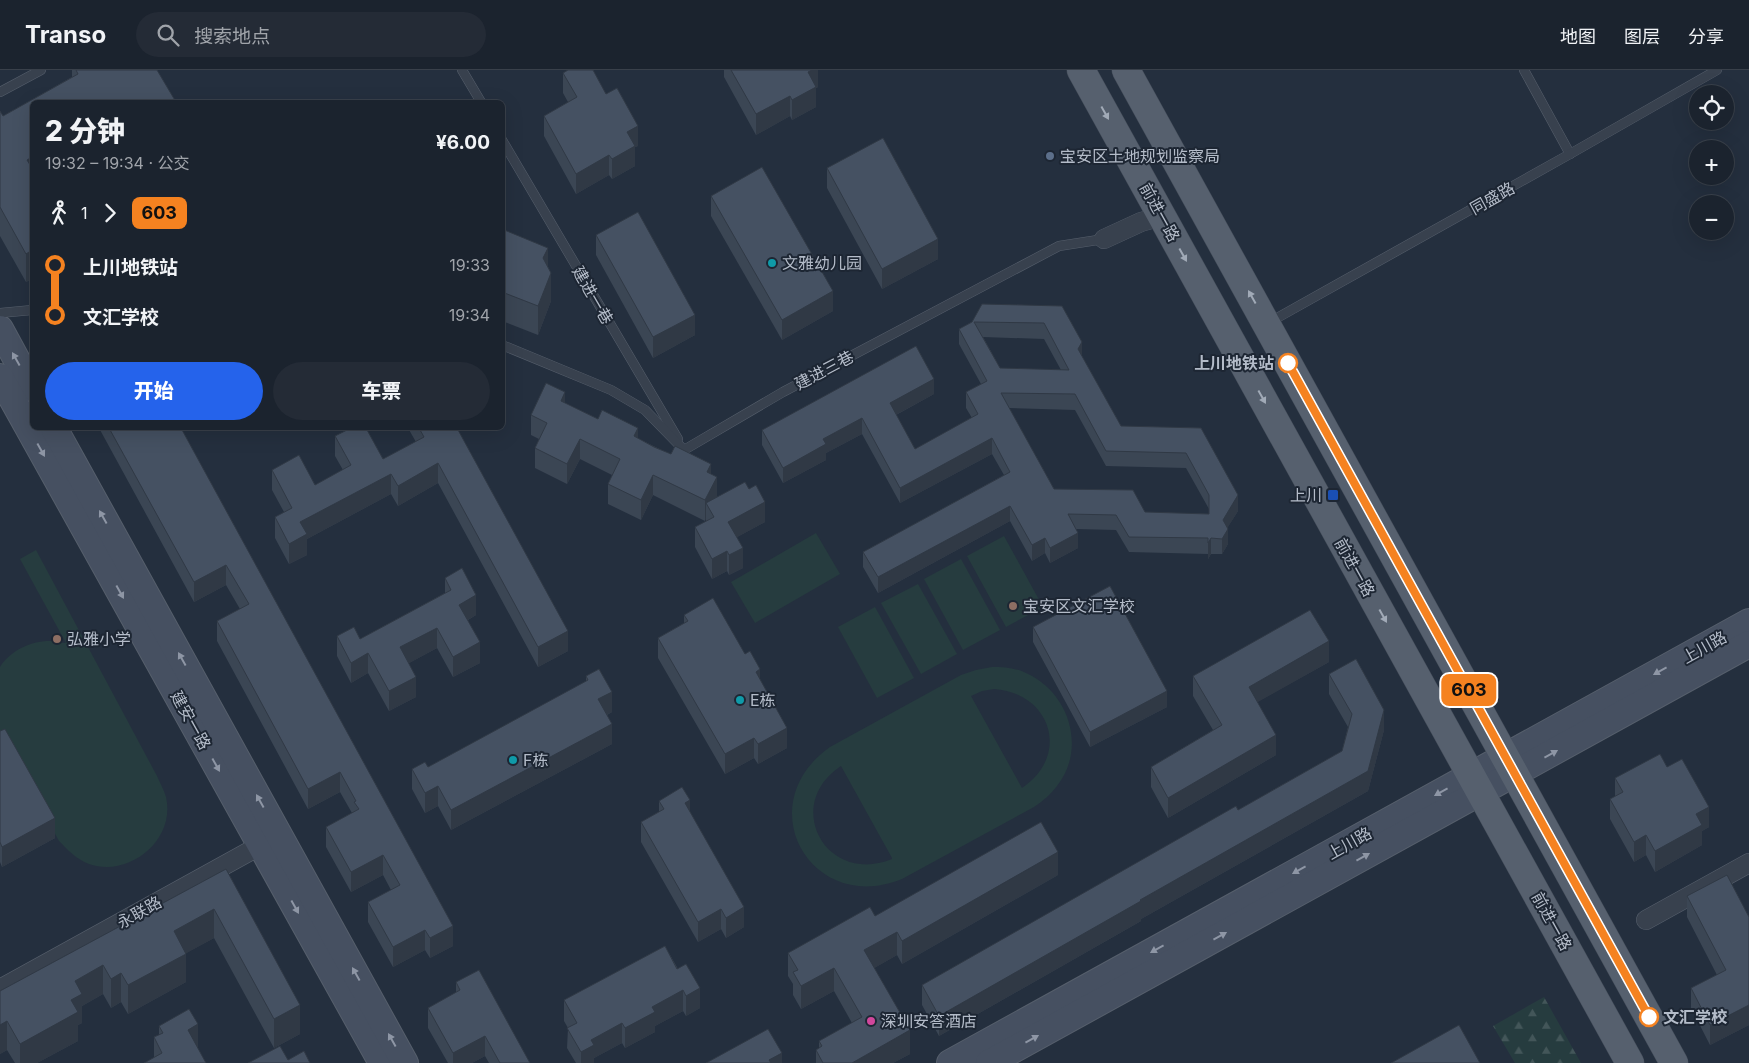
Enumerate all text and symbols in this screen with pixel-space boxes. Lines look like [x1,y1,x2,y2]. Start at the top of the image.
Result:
search box [136,12,486,57]
text: Transo [25,20,106,49]
icon: search [154,21,182,49]
text: 搜索地点 [194,25,270,48]
text: 地图 [1560,26,1596,47]
text: 图层 [1624,26,1660,47]
text: 分享 [1688,26,1724,47]
map controls [1689,85,1734,240]
button: locate [1689,85,1734,130]
one-way arrow [1101,105,1109,120]
text: 2 分钟 [45,114,125,148]
text: ¥6.00 [436,131,490,154]
button: + [1689,140,1734,185]
place label: 宝安区土地规划监察局 [1060,146,1220,166]
marker: 宝安区土地规划监察局 [1044,150,1056,162]
text: 19:32 – 19:34 · 公交 [45,153,190,173]
street label: 同盛路 [1466,178,1518,218]
street label: 前进一路 [1136,179,1184,245]
button: − [1689,195,1734,240]
icon: walk [45,199,73,227]
icon: forward [96,199,124,227]
text: 603 [142,202,177,223]
text: 1 [81,203,88,223]
one-way arrow [1179,248,1188,262]
place label: 文雅幼儿园 [782,253,862,273]
text: 19:33 [449,255,490,275]
text: 上川地铁站 [83,256,178,279]
marker: 文雅幼儿园 [766,257,778,269]
street label: 建进一巷 [568,262,618,328]
one-way arrow [1247,290,1256,303]
text: 19:34 [449,305,490,325]
text: 文汇学校 [83,306,159,329]
street label: 建进三巷 [791,346,857,394]
one-way arrow [12,352,20,366]
place label: 上川地铁站 [1194,353,1274,373]
marker: 上川地铁站 [1278,353,1298,373]
button: 开始 [45,362,263,420]
button: 车票 [273,362,490,420]
one-way arrow [1258,390,1266,405]
one-way arrow [36,444,45,457]
place label: 上川 [1290,485,1322,505]
marker: 上川 [1326,488,1340,502]
one-way arrow [99,510,108,523]
street label: 前进一路 [1331,534,1379,600]
one-way arrow [115,586,124,599]
place label: 宝安区文汇学校 [1023,596,1135,616]
marker: 宝安区文汇学校 [1007,600,1019,612]
one-way arrow [1378,609,1387,623]
street label: 上川路 [1678,627,1730,667]
place label: 弘雅小学 [67,629,131,649]
marker: 弘雅小学 [51,633,63,645]
one-way arrow [178,652,186,666]
one-way arrow [1654,667,1667,676]
line badge: 603 [1440,674,1498,706]
text: 603 [1451,679,1487,700]
street label: 建安一路 [167,687,215,753]
place label: E栋 [750,690,776,710]
marker: E栋 [734,694,746,706]
one-way arrow [1544,749,1558,758]
place label: F栋 [523,750,548,770]
marker: F栋 [507,754,519,766]
one-way arrow [212,758,220,772]
one-way arrow [1434,788,1449,796]
one-way arrow [256,795,265,808]
street label: 上川路 [1323,823,1375,863]
one-way arrow [1355,853,1370,861]
one-way arrow [1292,866,1306,875]
street label: 前进一路 [1528,888,1576,954]
street label: 永联路 [113,892,165,932]
one-way arrow [291,899,299,914]
one-way arrow [1214,931,1227,940]
one-way arrow [1149,945,1164,953]
one-way arrow [352,967,360,981]
marker: 文汇学校 [1639,1007,1659,1027]
place label: 文汇学校 [1663,1007,1728,1027]
place label: 深圳安答酒店 [881,1011,977,1031]
marker: 深圳安答酒店 [865,1015,877,1027]
one-way arrow [388,1033,396,1047]
one-way arrow [1026,1035,1039,1044]

